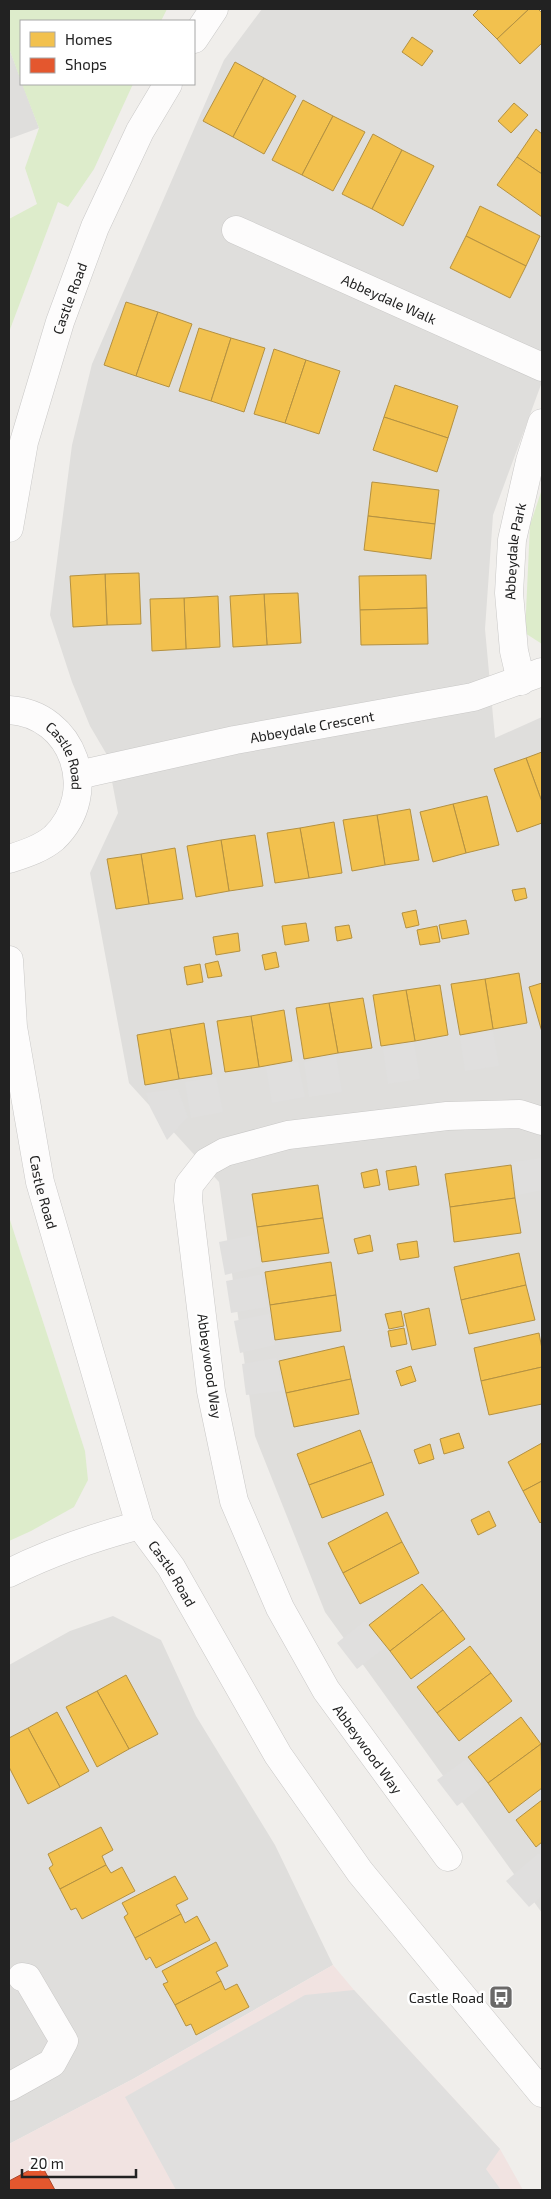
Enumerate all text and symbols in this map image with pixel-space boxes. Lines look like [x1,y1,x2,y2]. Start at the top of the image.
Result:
legend [20,20,195,85]
text: Homes [65,30,112,48]
text: Shops [65,55,107,73]
street label: Castle Road [48,260,90,336]
street label: Abbeydale Walk [339,270,439,327]
street label: Abbeydale Park [500,501,529,601]
street label: Abbeydale Crescent [248,707,375,746]
street label: Castle Road [43,717,86,790]
street label: Castle Road [27,1154,62,1231]
street label: Abbeywood Way [194,1312,226,1420]
street label: Castle Road [145,1537,200,1609]
street label: Abbeywood Way [330,1701,406,1797]
bus stop icon: Castle Road [488,1984,514,2010]
place label: Castle Road [409,1989,484,2006]
scale bar [22,2146,136,2178]
text: 20 m [30,2154,64,2172]

